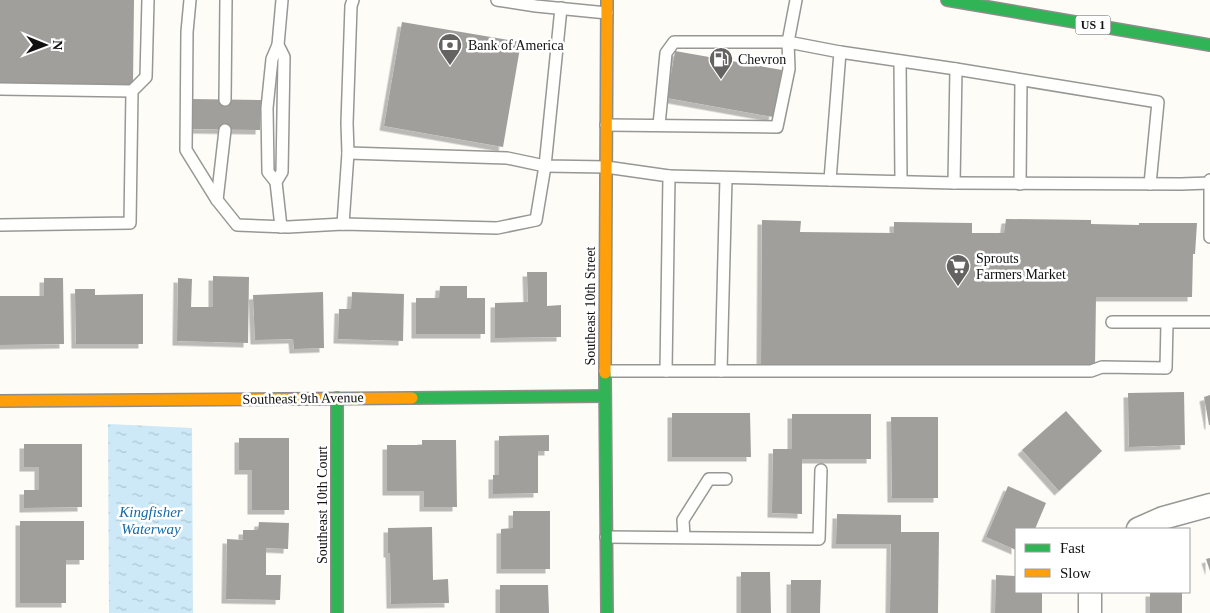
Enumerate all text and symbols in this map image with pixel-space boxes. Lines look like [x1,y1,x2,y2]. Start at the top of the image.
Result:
road number: US 1 [1076,16,1110,34]
north arrow [20,20,70,70]
bank icon: Bank of America [437,32,463,66]
place label: Bank of America [468,38,564,53]
text: N [50,40,65,50]
fuel station icon: Chevron [708,46,734,80]
place label: Chevron [738,52,786,67]
street label: Southeast 10th Street [583,246,598,366]
place label: Sprouts Farmers Market [976,251,1066,282]
supermarket icon: Sprouts Farmers Market [945,253,971,287]
street label: Southeast 9th Avenue [242,390,364,407]
street label: Southeast 10th Court [315,446,330,564]
water label: Kingfisher Waterway [118,504,183,537]
legend [1015,528,1190,593]
text: Fast [1060,540,1086,556]
text: Slow [1060,565,1091,581]

